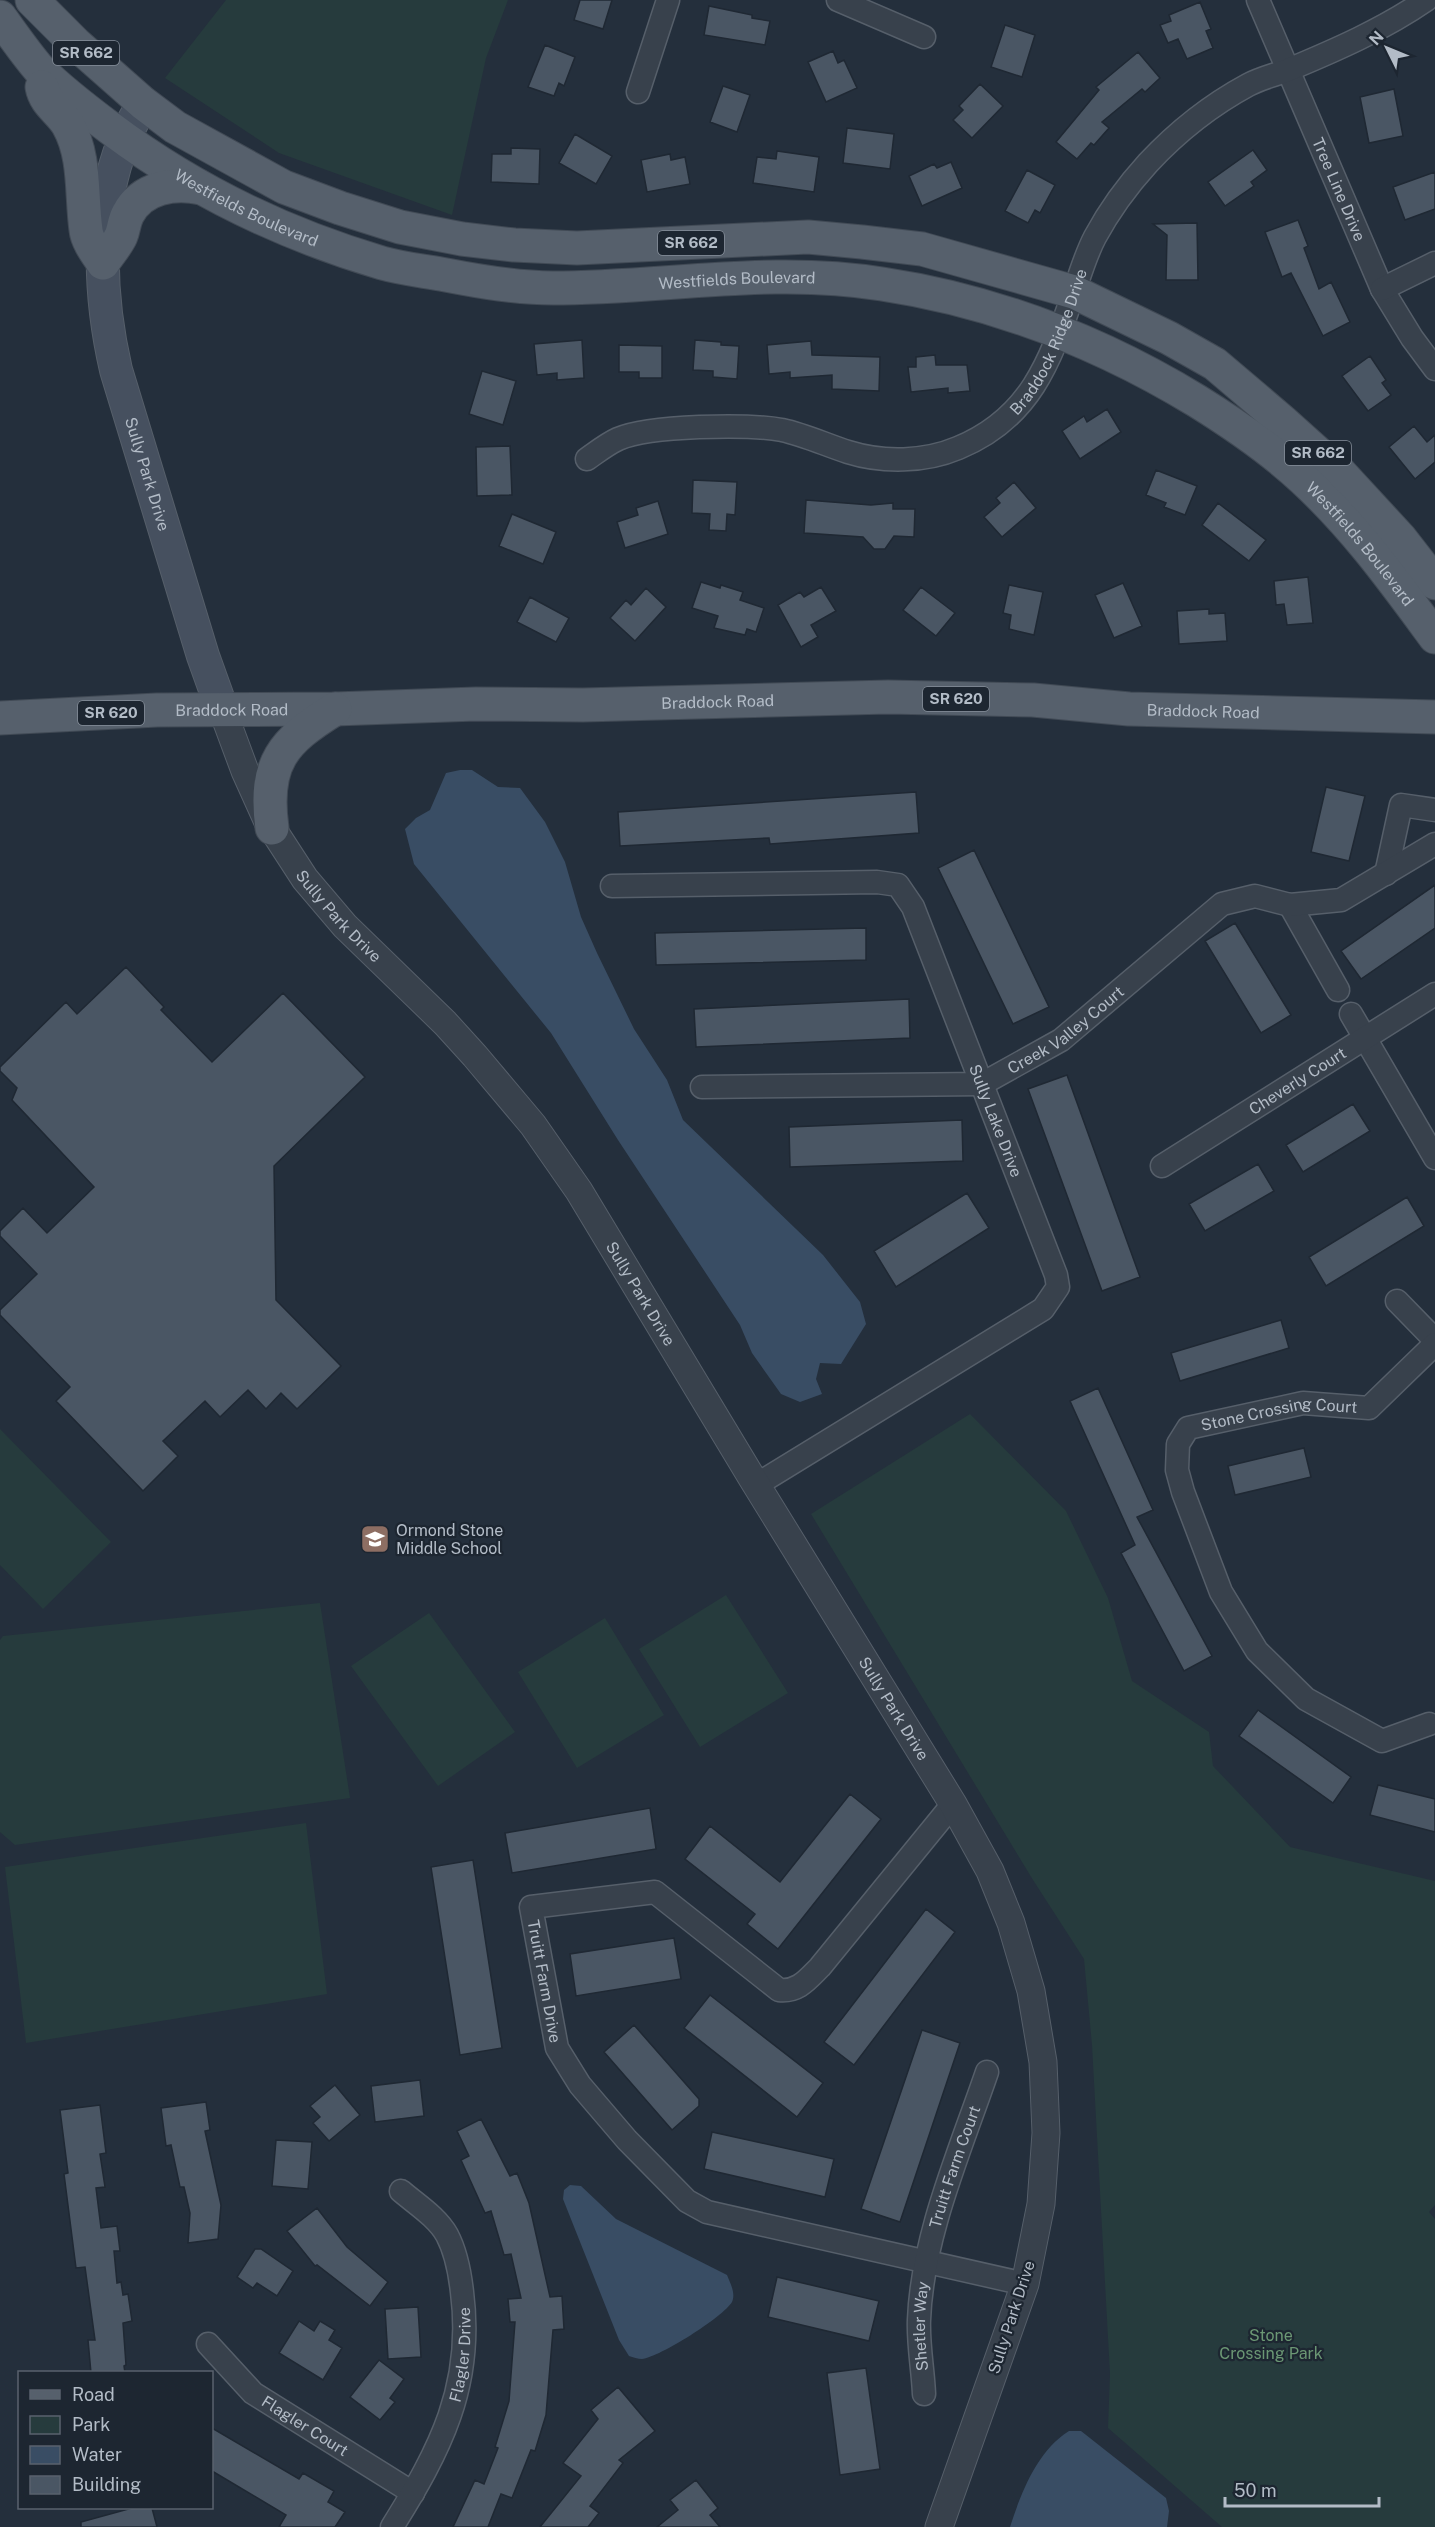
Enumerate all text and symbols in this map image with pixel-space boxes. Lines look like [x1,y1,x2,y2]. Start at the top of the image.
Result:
north arrow [1357,18,1417,78]
text: N [1365,27,1388,49]
road number: SR 662 [53,41,119,65]
street label: Tree Line Drive [1308,135,1369,244]
street label: Westfields Boulevard [171,165,321,251]
road number: SR 662 [658,231,724,255]
street label: Braddock Ridge Drive [1006,266,1091,419]
street label: Westfields Boulevard [658,268,816,293]
street label: Sully Park Drive [121,415,173,533]
road number: SR 662 [1285,441,1351,465]
street label: Westfields Boulevard [1302,478,1418,610]
road number: SR 620 [923,687,989,711]
street label: Braddock Road [661,691,774,713]
street label: Braddock Road [175,700,288,720]
street label: Braddock Road [1146,700,1260,722]
road number: SR 620 [78,701,144,725]
street label: Sully Park Drive [292,866,385,966]
street label: Creek Valley Court [1004,982,1128,1078]
street label: Cheverly Court [1246,1043,1350,1119]
street label: Sully Lake Drive [965,1062,1026,1180]
street label: Sully Park Drive [602,1238,679,1349]
street label: Stone Crossing Court [1199,1394,1358,1435]
place label: Ormond Stone Middle School [396,1521,503,1558]
school or university icon: Ormond Stone Middle School [359,1523,391,1555]
street label: Sully Park Drive [855,1653,933,1764]
street label: Truitt Farm Drive [524,1918,565,2044]
street label: Truitt Farm Court [926,2103,984,2230]
street label: Sully Park Drive [984,2258,1039,2376]
street label: Shetler Way [910,2280,933,2372]
street label: Flagler Drive [445,2307,474,2404]
park label: Stone Crossing Park [1219,2326,1323,2363]
legend [18,2371,213,2509]
text: Road [72,2384,115,2405]
street label: Flagler Court [258,2392,352,2460]
text: Park [72,2414,110,2435]
text: Water [72,2444,122,2465]
scale bar [1225,2470,1380,2508]
text: Building [72,2474,141,2495]
text: 50 m [1234,2480,1277,2501]

